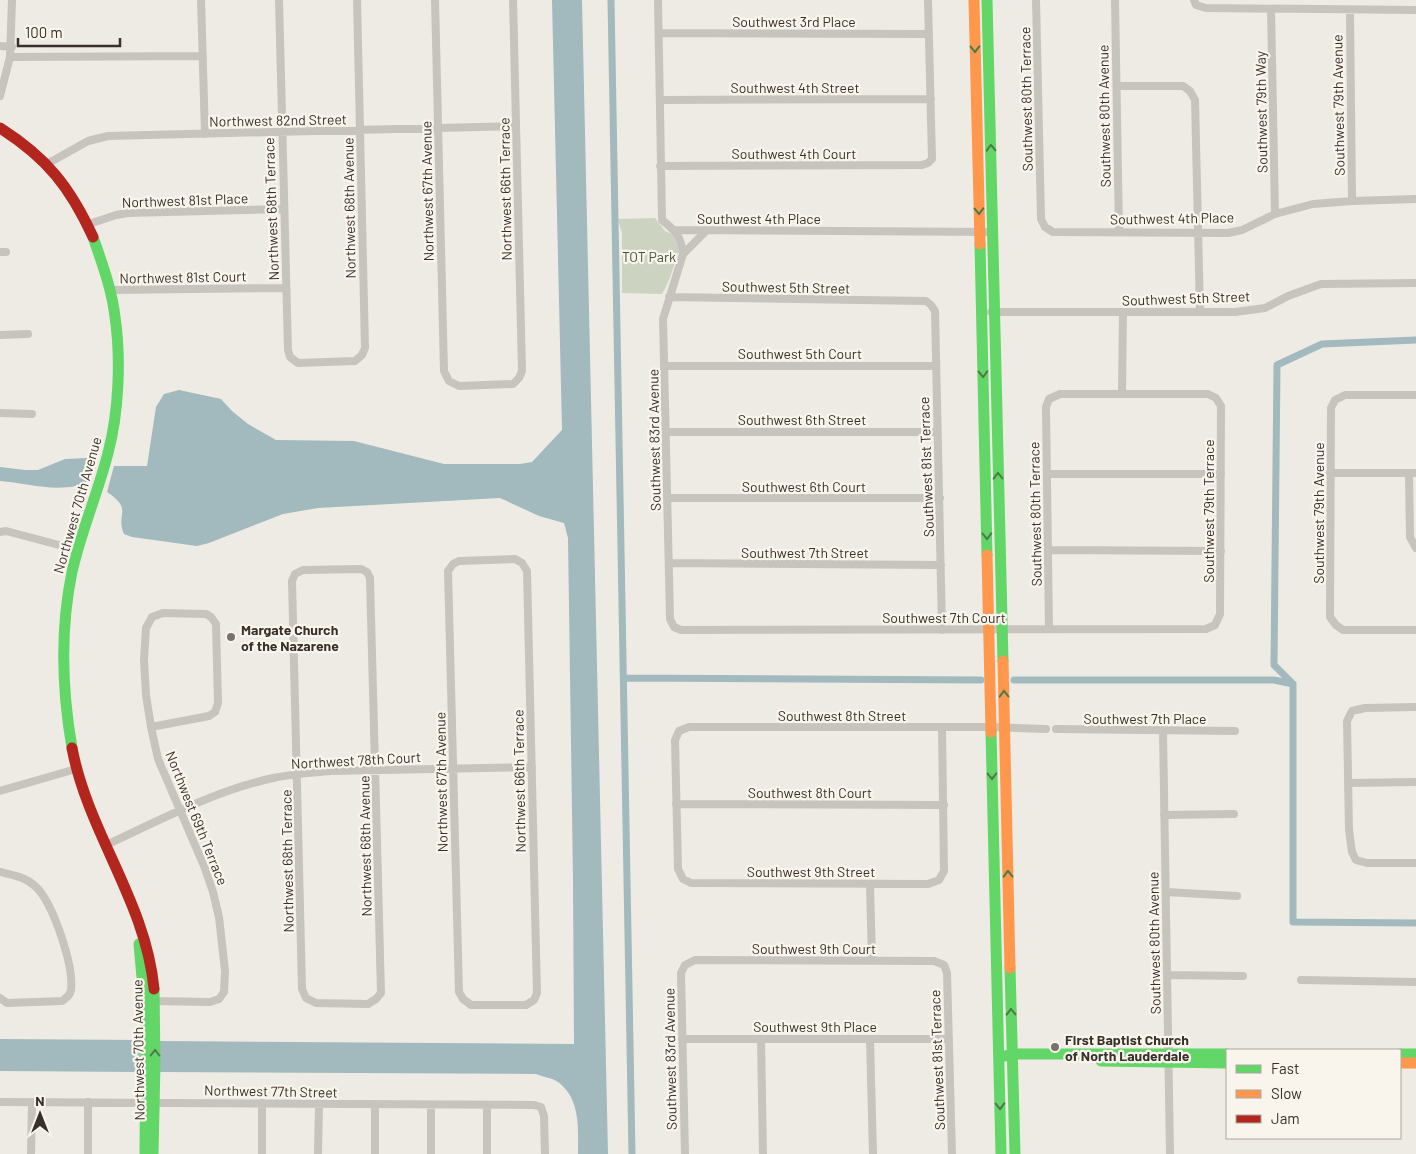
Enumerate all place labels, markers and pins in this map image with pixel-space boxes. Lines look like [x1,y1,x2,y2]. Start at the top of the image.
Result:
place label: Margate Church of the Nazarene [241,621,339,654]
marker: Margate Church of the Nazarene [225,631,237,643]
place label: First Baptist Church of North Lauderdale [1065,1031,1190,1064]
marker: First Baptist Church of North Lauderdale [1049,1041,1061,1053]

